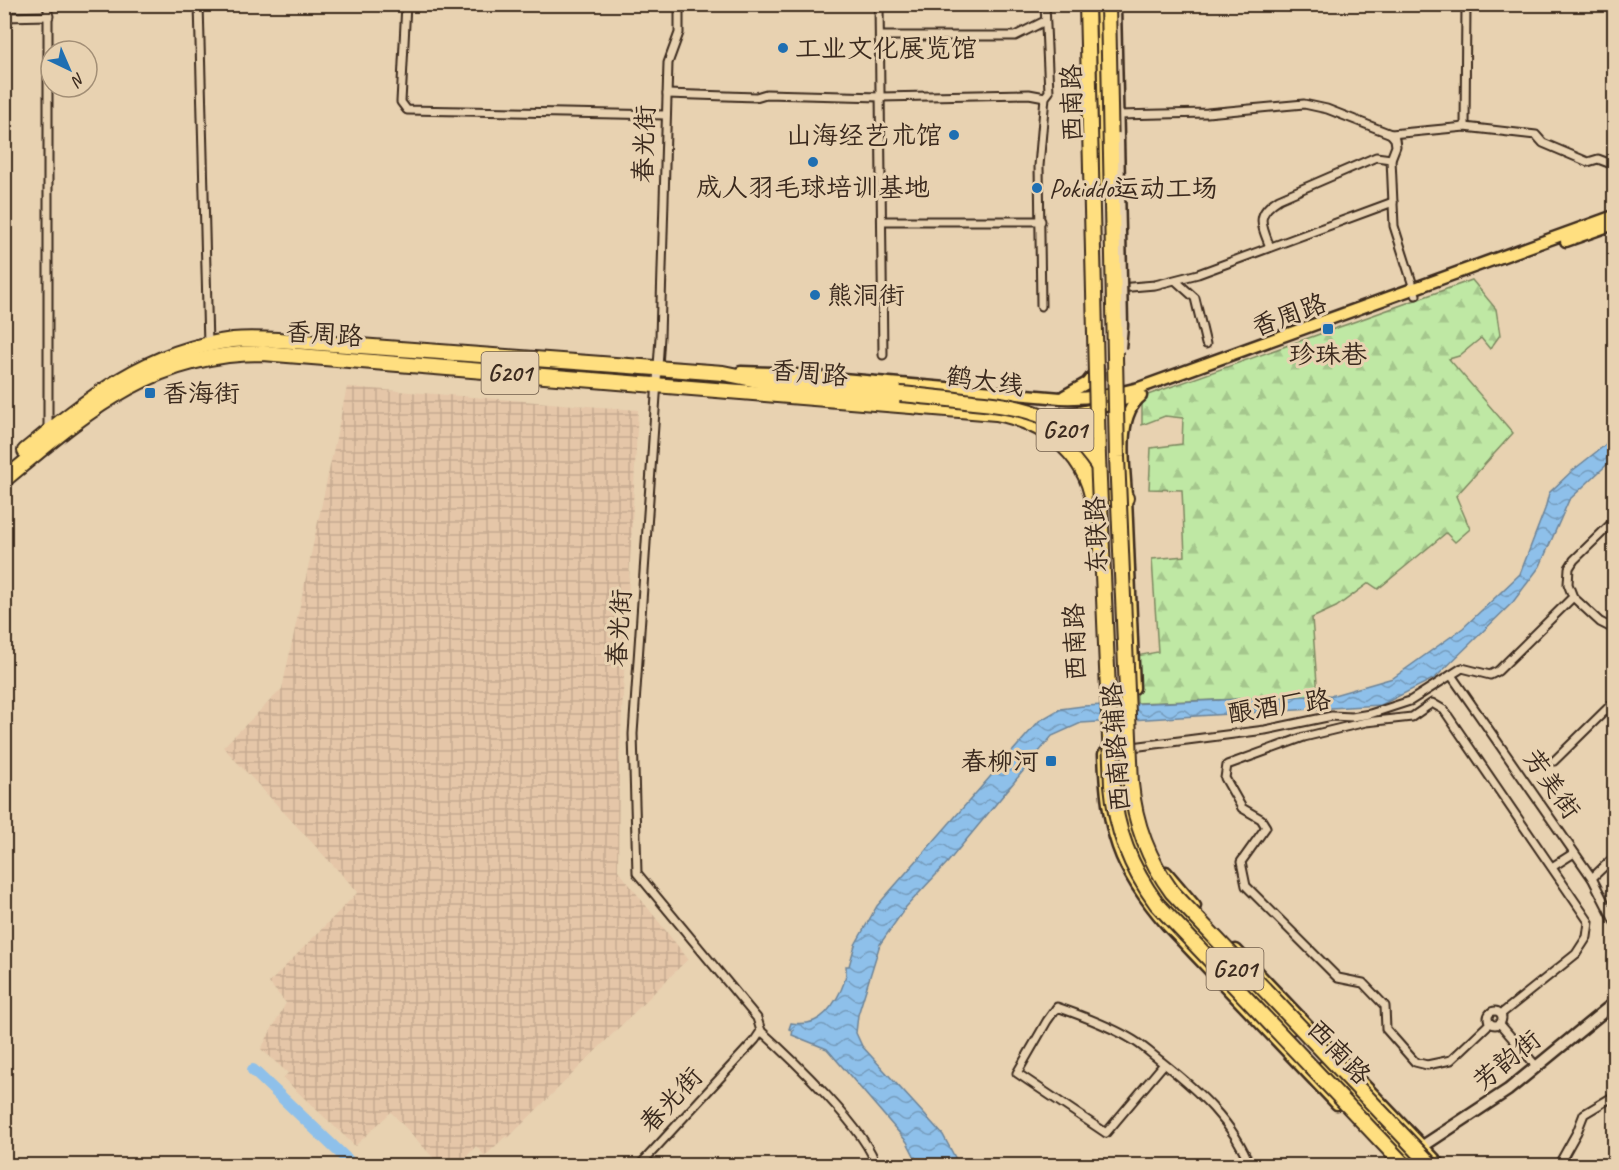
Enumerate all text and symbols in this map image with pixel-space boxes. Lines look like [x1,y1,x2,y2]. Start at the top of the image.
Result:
place label: 工业文化展览馆 [795,32,977,65]
north arrow [39,39,99,99]
marker: 工业文化展览馆 [776,41,790,55]
street label: 西南路 [1055,64,1089,142]
text: N [66,68,89,92]
street label: 春光街 [626,104,662,184]
place label: 山海经艺术馆 [786,119,942,152]
marker: 山海经艺术馆 [947,128,961,142]
marker: 成人羽毛球培训基地 [806,155,820,169]
place label: 成人羽毛球培训基地 [696,171,930,204]
place label: Pokiddo运动工场 [1049,172,1217,205]
marker: Pokiddo运动工场 [1030,181,1044,195]
place label: 熊洞街 [827,279,905,312]
street label: 香周路 [1247,286,1331,344]
marker: 熊洞街 [808,288,822,302]
street label: 香周路 [284,315,364,353]
marker: 珍珠巷 [1321,322,1335,336]
place label: 珍珠巷 [1289,338,1367,371]
road number: G201 [482,352,538,394]
street label: 香周路 [769,353,849,393]
street label: 鹤大线 [944,359,1026,403]
place label: 香海街 [162,377,240,410]
marker: 香海街 [143,386,157,400]
road number: G201 [1036,409,1094,451]
street label: 东联路 [1078,495,1114,575]
street label: 春光街 [600,588,638,668]
street label: 西南路 [1057,602,1093,682]
street label: 西南路辅路 [1095,681,1137,813]
street label: 酿酒厂路 [1225,682,1333,730]
street label: 芳美街 [1516,743,1588,825]
place label: 春柳河 [961,745,1039,778]
marker: 春柳河 [1044,754,1058,768]
road number: G201 [1206,948,1264,990]
street label: 西南路 [1300,1012,1378,1092]
street label: 芳韵街 [1466,1023,1548,1097]
street label: 春光街 [632,1060,710,1140]

